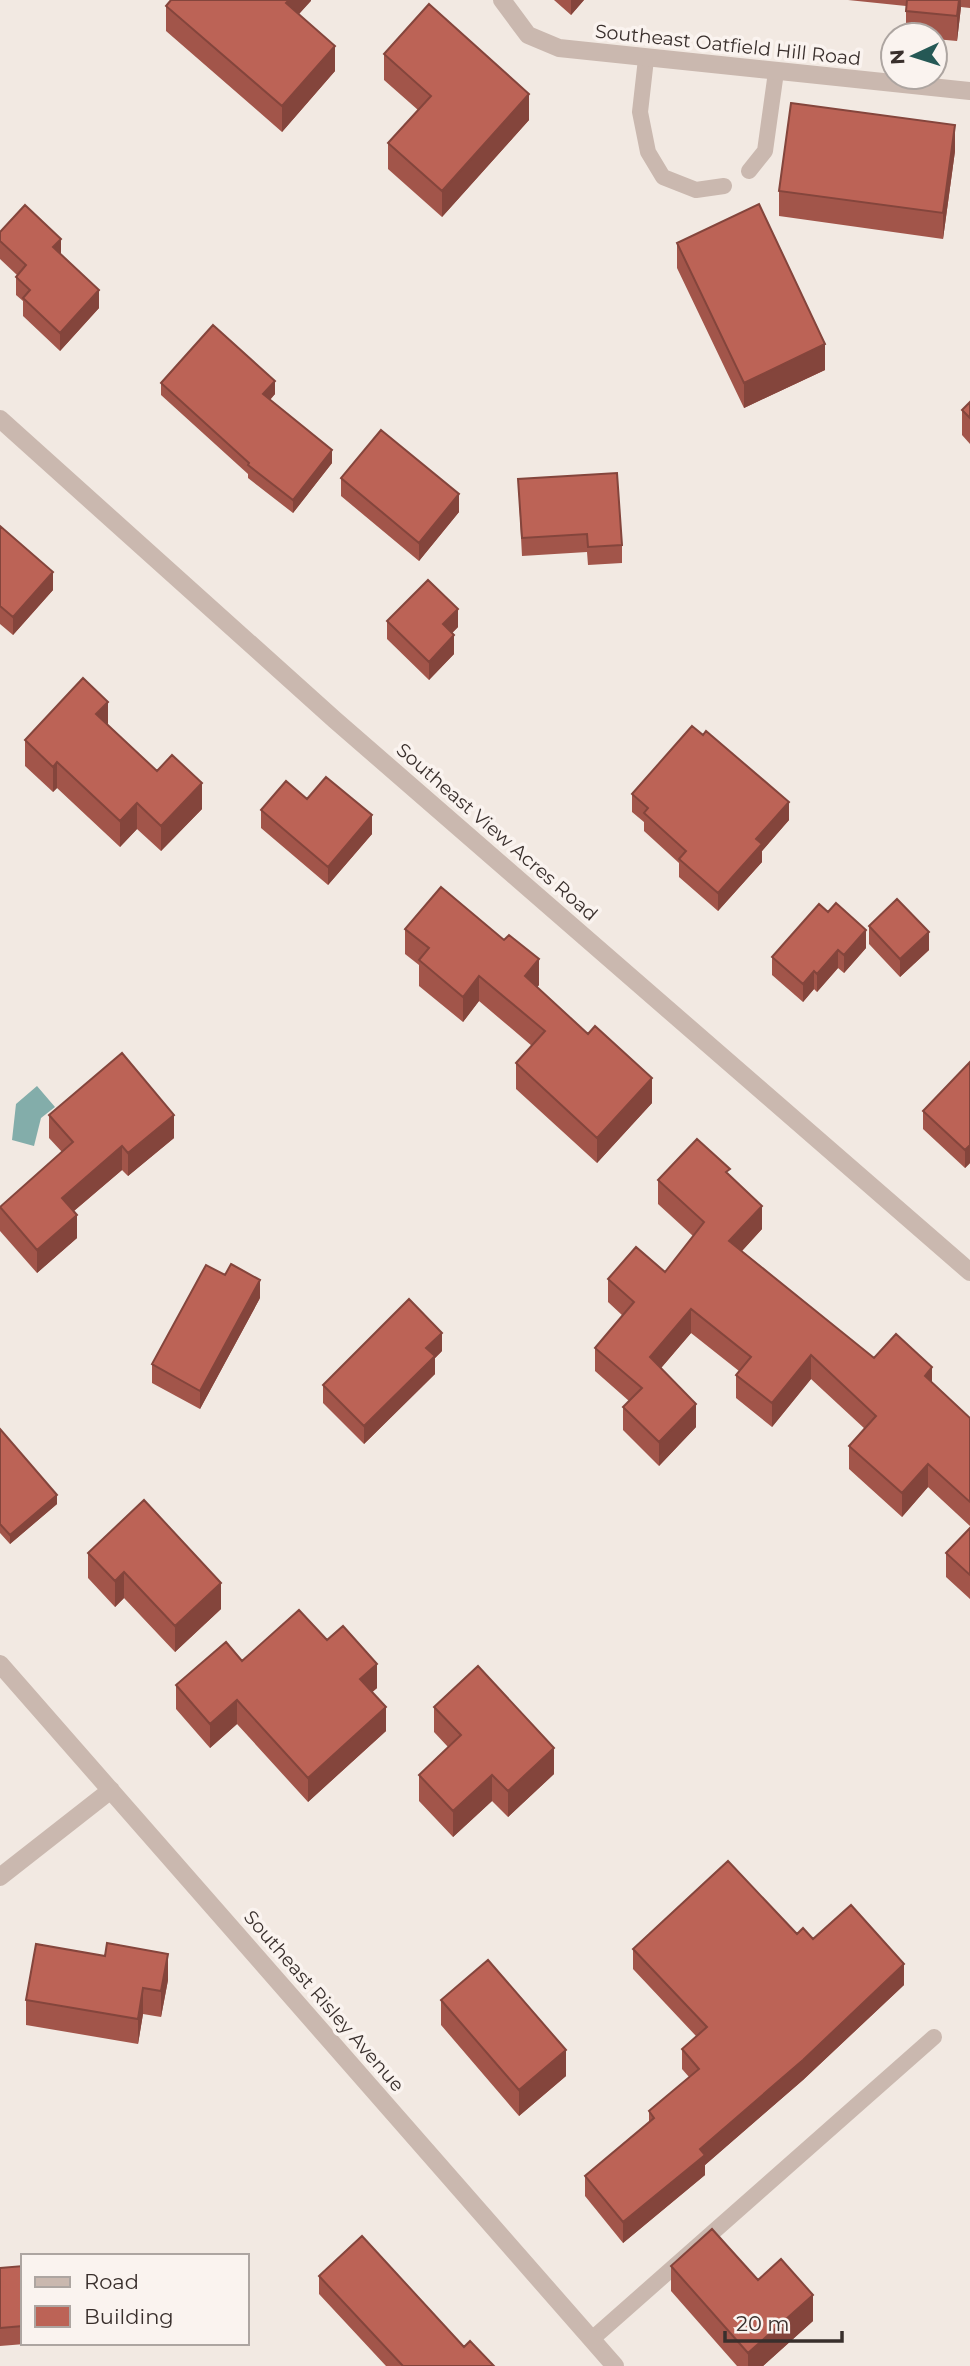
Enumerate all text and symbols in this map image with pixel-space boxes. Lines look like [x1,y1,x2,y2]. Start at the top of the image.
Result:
street label: Southeast Oatfield Hill Road [594,20,862,70]
north arrow [879,21,949,91]
text: N [886,49,910,66]
street label: Southeast View Acres Road [392,738,602,926]
street label: Southeast Risley Avenue [239,1906,409,2096]
legend [21,2254,248,2345]
text: Road [84,2269,139,2294]
scale bar [725,2300,842,2344]
text: Building [84,2304,174,2329]
text: 20 m [736,2311,790,2336]

